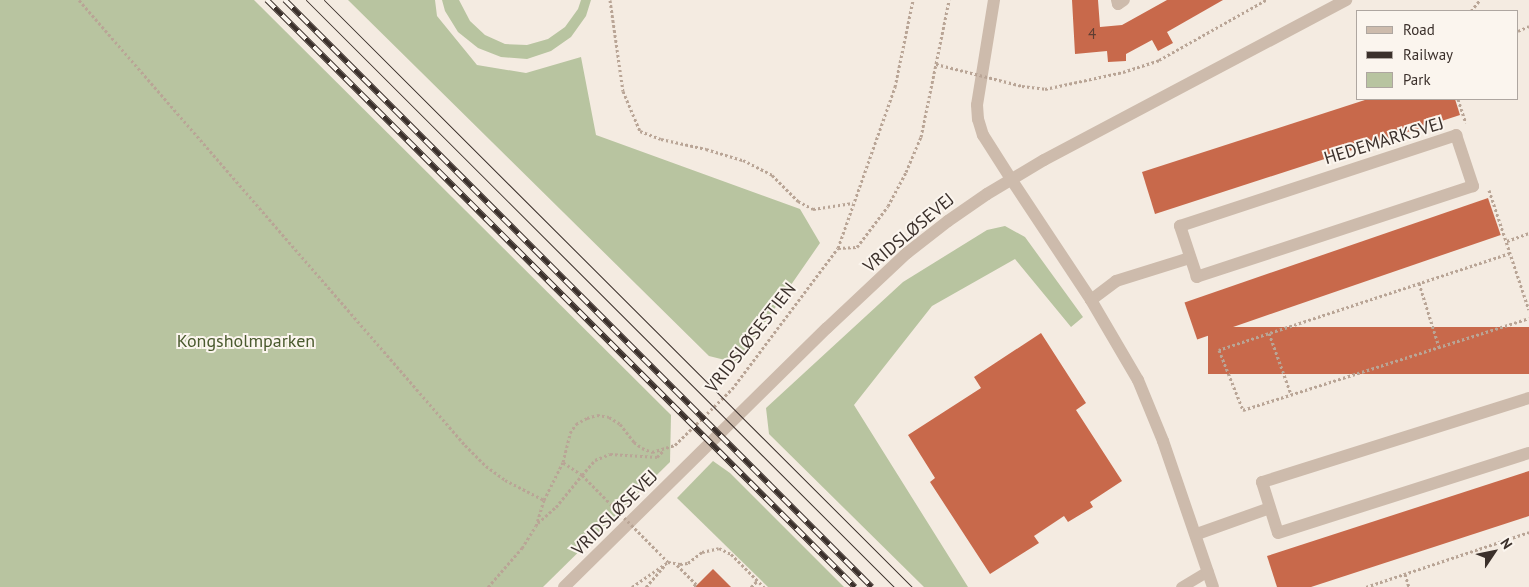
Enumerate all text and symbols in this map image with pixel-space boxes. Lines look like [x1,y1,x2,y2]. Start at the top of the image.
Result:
legend [1356,10,1519,100]
text: Road [1403,20,1435,39]
house number: 4 [1088,25,1096,43]
text: Railway [1403,45,1453,64]
text: Park [1403,70,1431,89]
street label: HEDEMARKSVEJ [1321,113,1447,169]
street label: VRIDSLØSEVEJ [859,189,959,277]
street label: VRIDSLØSESTIEN [701,279,801,397]
park label: Kongsholmparken [177,330,315,352]
street label: VRIDSLØSEVEJ [568,466,662,560]
north arrow [1469,527,1519,577]
text: N [1496,535,1516,552]

